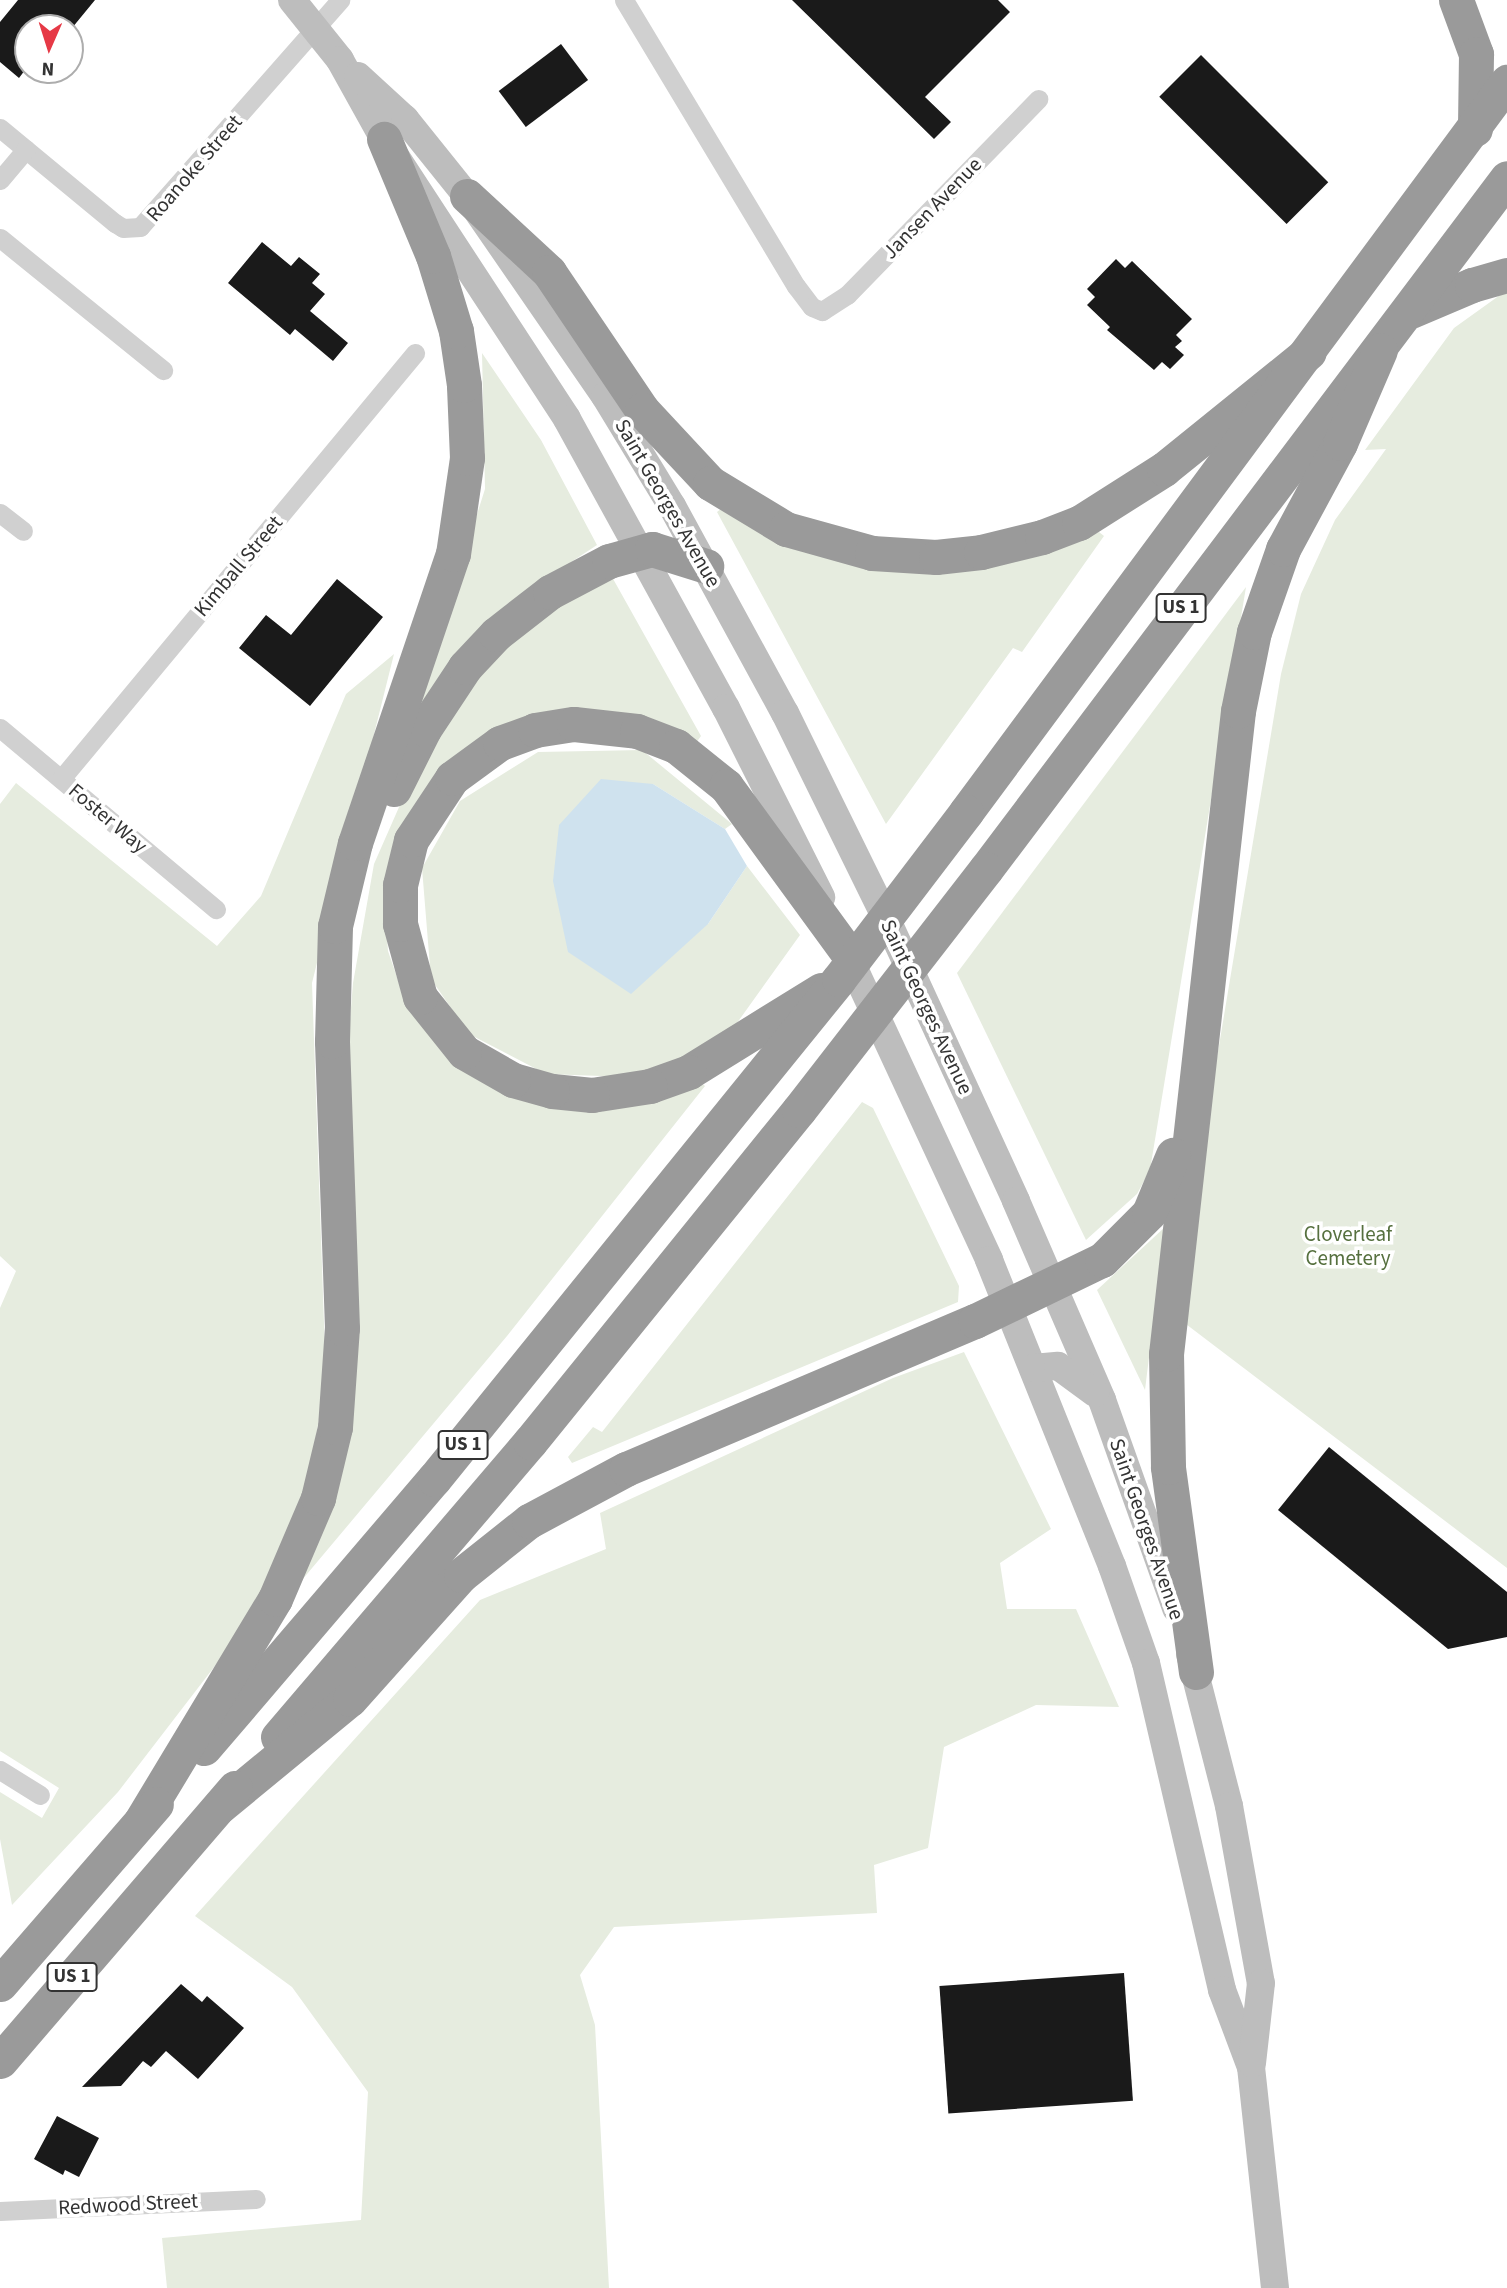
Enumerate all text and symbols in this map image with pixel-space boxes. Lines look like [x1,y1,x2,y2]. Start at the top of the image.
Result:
north arrow [14,14,84,84]
text: N [41,55,55,82]
street label: Roanoke Street [141,109,247,227]
street label: Jansen Avenue [877,152,987,264]
street label: Saint Georges Avenue [610,414,726,592]
street label: Kimball Street [188,510,288,622]
road number: US 1 [1155,593,1207,624]
street label: Foster Way [63,778,153,858]
street label: Saint Georges Avenue [875,916,979,1098]
park label: Cloverleaf Cemetery [1304,1221,1392,1271]
road number: US 1 [437,1429,489,1460]
street label: Saint Georges Avenue [1104,1435,1190,1623]
road number: US 1 [46,1962,98,1993]
street label: Redwood Street [57,2188,199,2220]

